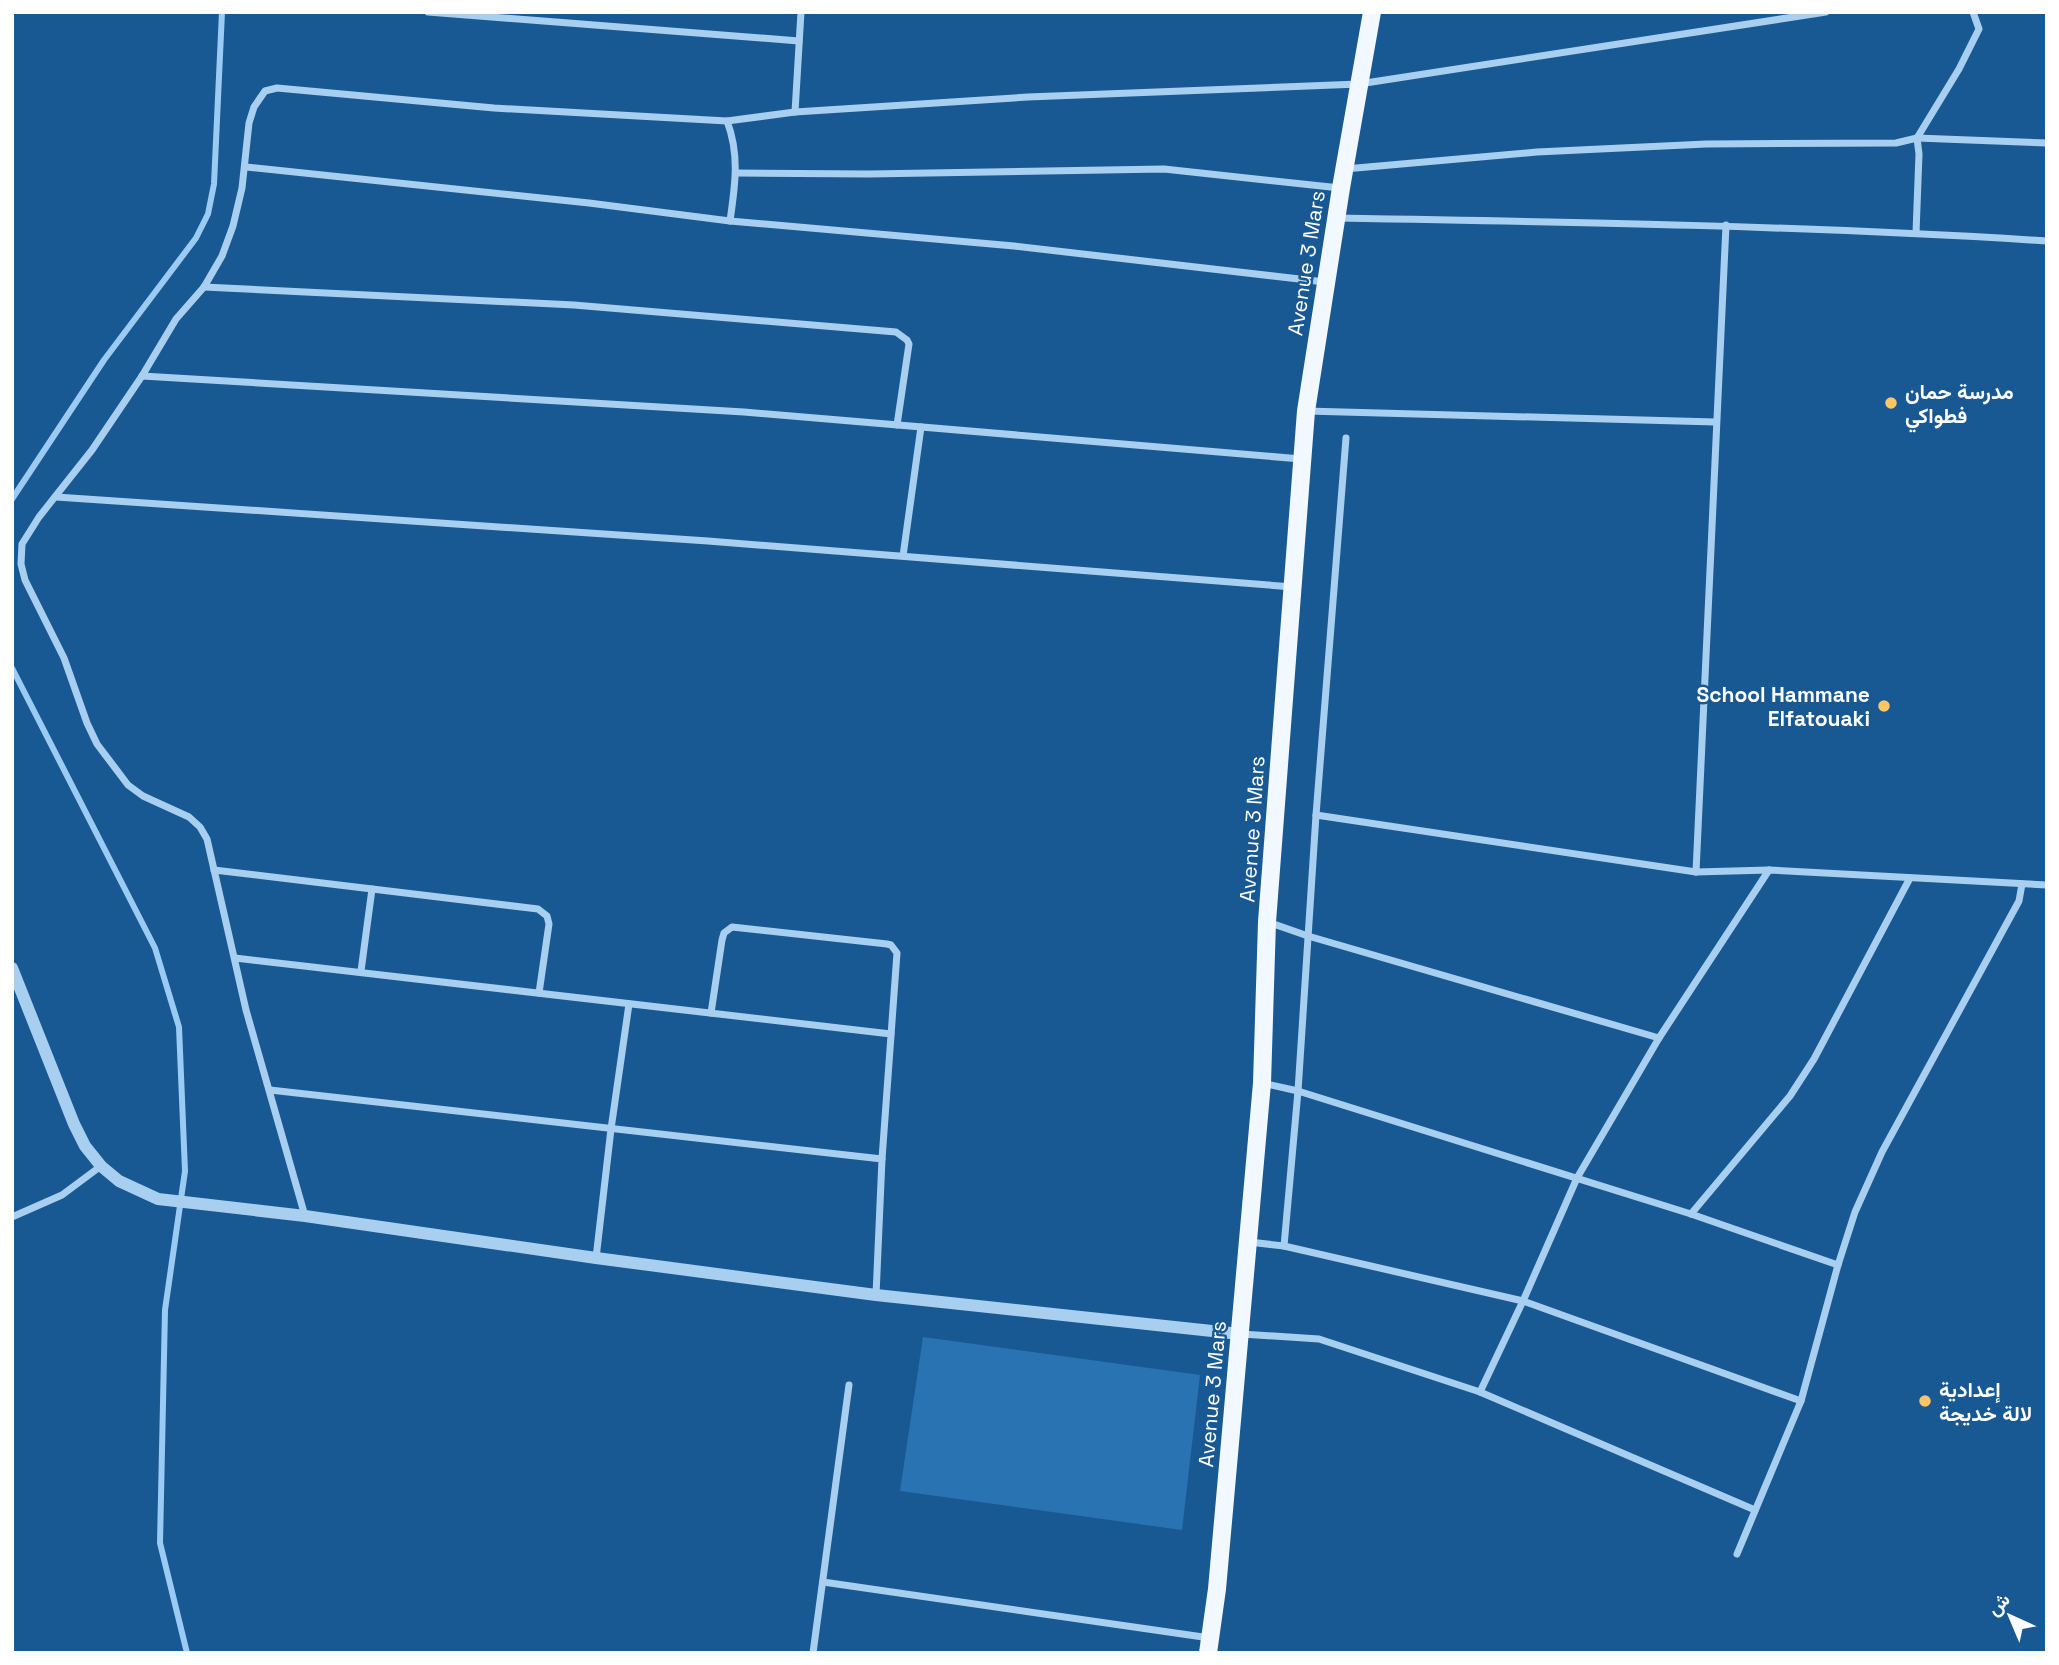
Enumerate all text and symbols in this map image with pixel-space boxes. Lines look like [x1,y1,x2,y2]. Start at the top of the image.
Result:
street label: Avenue 3 Mars [1281,188,1331,338]
place label: مدرسة حمان فطواكي [1905,378,2014,433]
marker: مدرسة حمان فطواكي [1883,395,1899,411]
place label: School Hammane Elfatouaki [1696,681,1870,732]
marker: School Hammane Elfatouaki [1876,698,1892,714]
street label: Avenue 3 Mars [1233,755,1271,903]
street label: Avenue 3 Mars [1192,1320,1232,1468]
place label: إعدادية لالة خديجة [1939,1376,2032,1427]
marker: إعدادية لالة خديجة [1917,1393,1933,1409]
north arrow [1975,1581,2045,1651]
text: ش [1982,1587,2016,1621]

